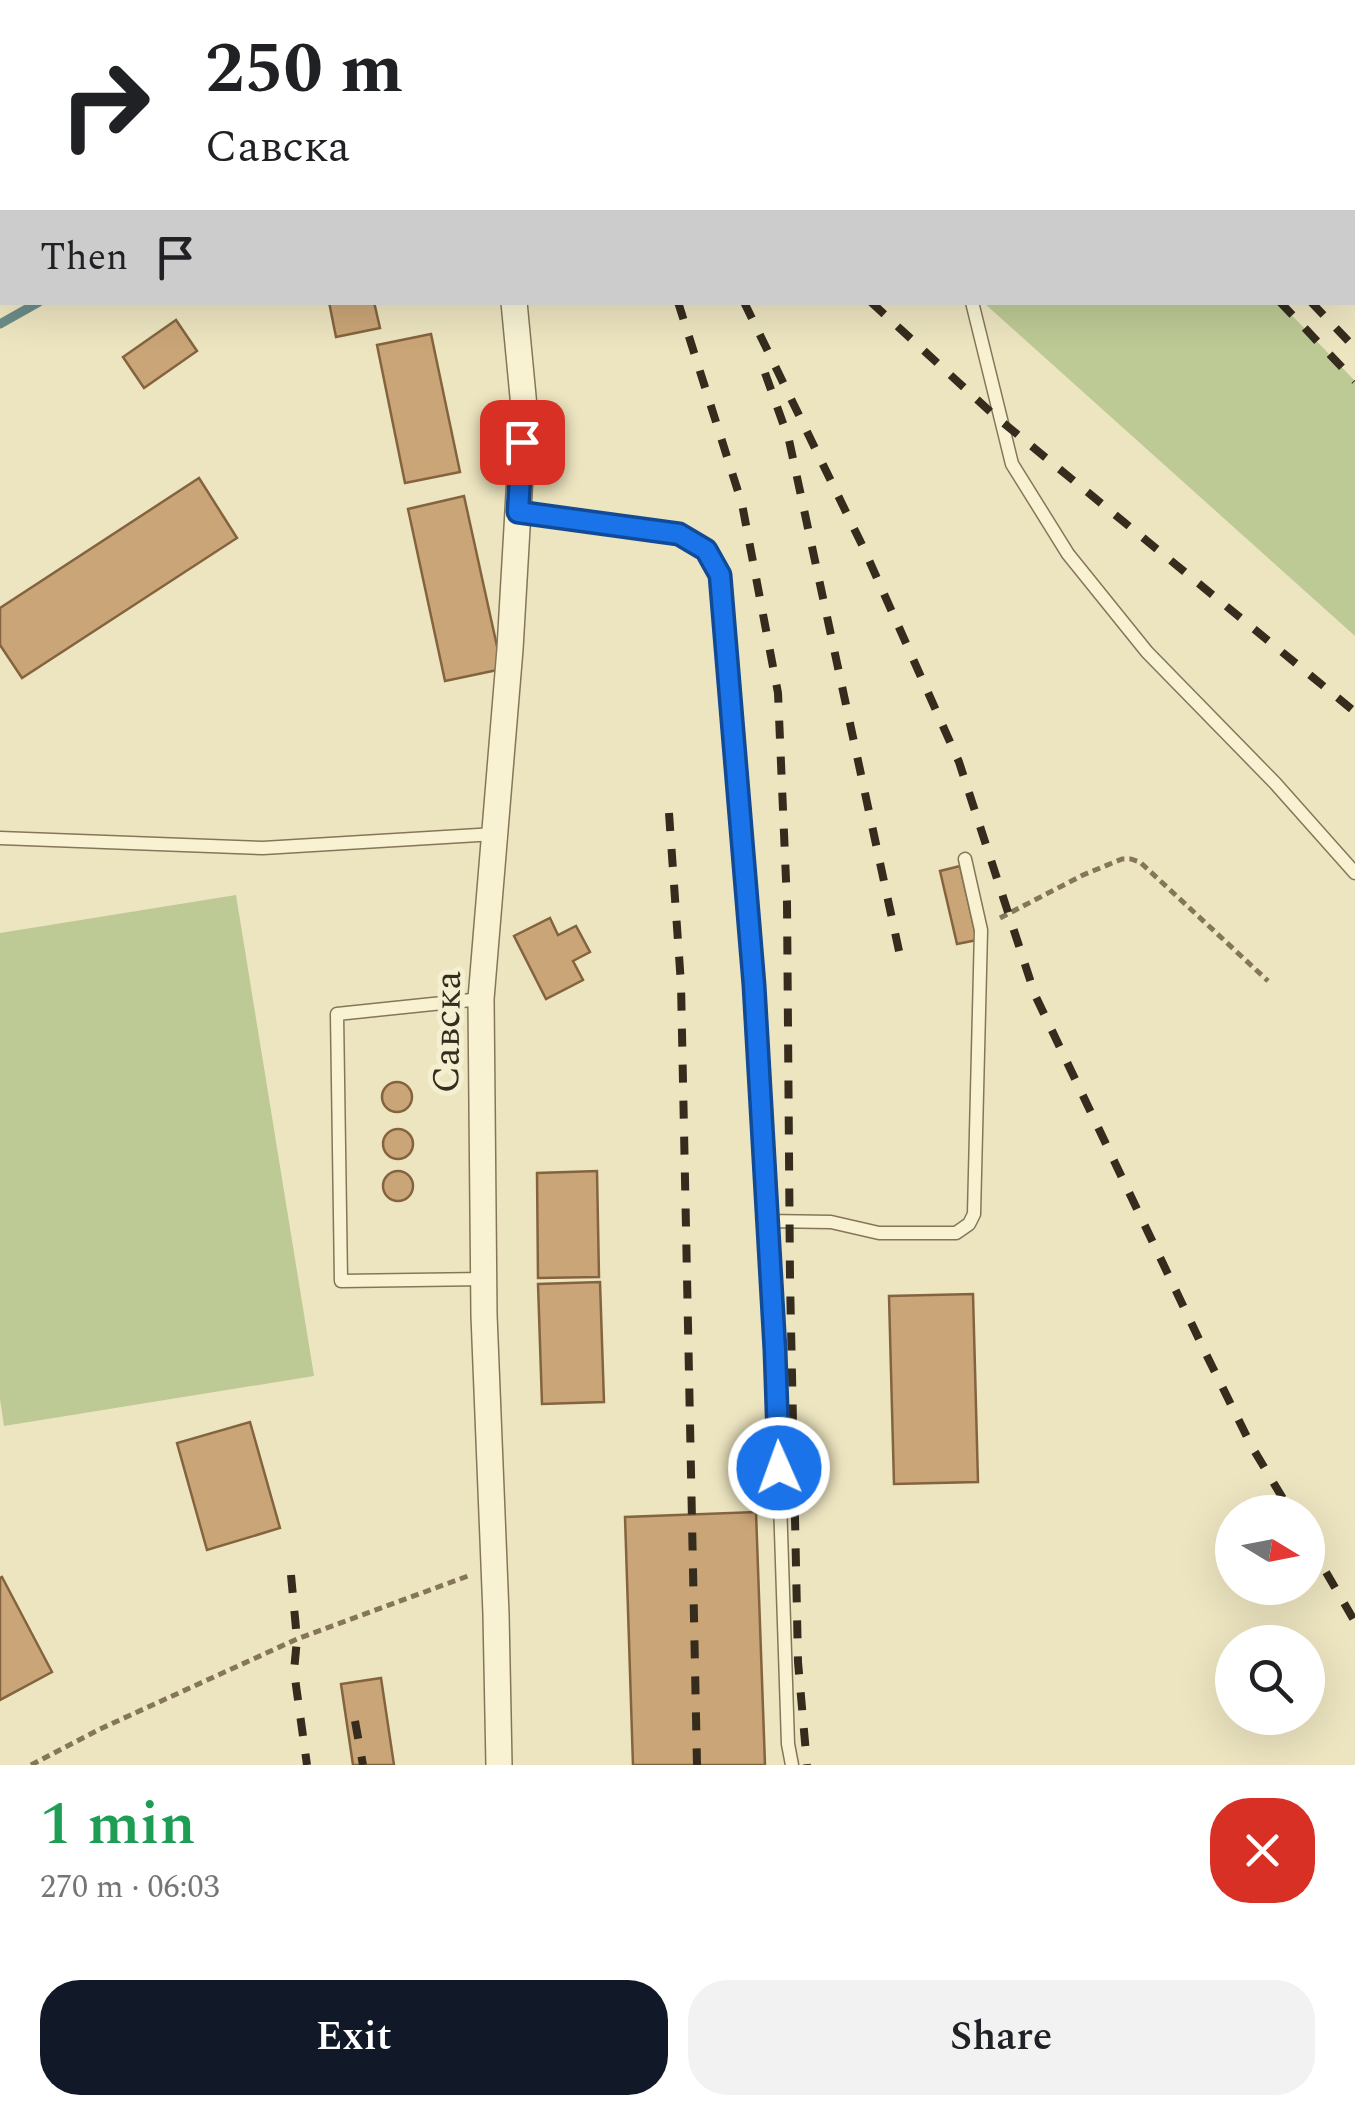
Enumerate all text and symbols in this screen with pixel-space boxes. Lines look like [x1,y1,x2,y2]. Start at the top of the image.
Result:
text: 250 m [205,17,403,123]
icon: right [40,40,170,170]
text: Савска [205,113,350,182]
text: Then [40,229,128,287]
icon: arrive [148,230,203,285]
pin [480,400,565,485]
icon: arrive [495,415,550,470]
street label: Савска [418,970,478,1094]
position arrow [727,1416,831,1520]
north arrow [1215,1495,1325,1605]
map controls [1215,1495,1325,1735]
button: search [1215,1625,1325,1735]
text: 1 min [40,1779,196,1871]
button: close [1210,1798,1315,1903]
text: 270 m · 06:03 [40,1863,220,1912]
button: Exit [40,1980,668,2095]
button: Share [688,1980,1315,2095]

